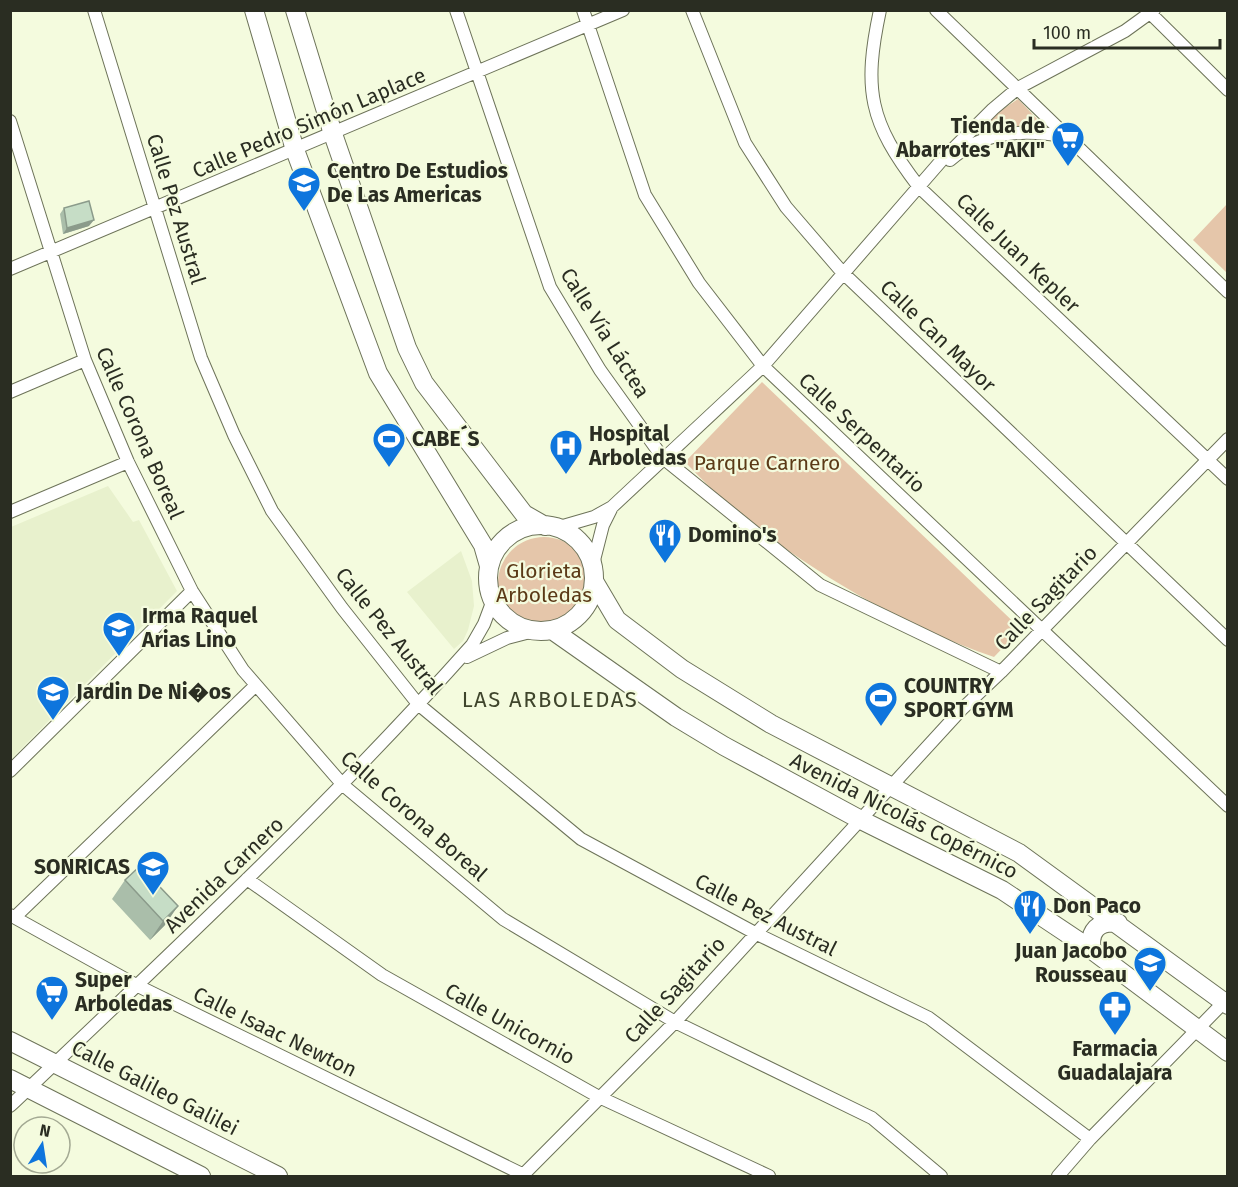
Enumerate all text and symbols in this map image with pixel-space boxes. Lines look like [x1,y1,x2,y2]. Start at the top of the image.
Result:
scale bar [1034,12,1220,50]
text: 100 m [1043,22,1091,44]
street label: Calle Pedro Simón Laplace [188,62,430,184]
place label: Tienda de Abarrotes "AKI" [895,113,1045,163]
supermarket icon: Tienda de Abarrotes "AKI" [1050,120,1086,167]
street label: Calle Pez Austral [141,131,211,287]
place label: Centro De Estudios De Las Americas [327,158,508,208]
school or university icon: Centro De Estudios De Las Americas [286,165,322,212]
street label: Calle Juan Kepler [951,188,1085,318]
street label: Calle Vía Láctea [555,263,655,403]
street label: Calle Can Mayor [875,274,1001,398]
street label: Calle Corona Boreal [90,343,190,523]
street label: Calle Serpentario [793,367,931,499]
sports icon: CABE´S [371,421,407,468]
place label: Hospital Arboledas [588,421,686,471]
place label: CABE´S [412,425,480,452]
hospital icon: Hospital Arboledas [548,428,584,475]
park label: Parque Carnero [694,450,840,476]
restaurant icon: Domino's [647,517,683,564]
place label: Domino's [688,522,777,548]
street label: Calle Sagitario [989,540,1103,656]
park label: Glorieta Arboledas [496,558,592,608]
street label: Calle Pez Austral [330,562,448,700]
place label: Irma Raquel Arias Lino [141,603,258,653]
school or university icon: Irma Raquel Arias Lino [101,610,137,657]
place label: COUNTRY SPORT GYM [904,673,1013,723]
school or university icon: Jardin De Ni�os [35,674,71,721]
place label: Jardin De Ni�os [75,679,231,705]
sports icon: COUNTRY SPORT GYM [863,680,899,727]
district label: LAS ARBOLEDAS [462,686,638,713]
street label: Calle Corona Boreal [335,745,493,887]
street label: Avenida Nicolás Copérnico [786,747,1022,885]
street label: Avenida Carnero [159,811,289,939]
school or university icon: SONRICAS [135,849,171,896]
place label: SONRICAS [34,854,130,880]
street label: Calle Pez Austral [691,868,841,962]
restaurant icon: Don Paco [1012,888,1048,935]
place label: Don Paco [1053,893,1141,919]
street label: Calle Sagitario [619,931,731,1049]
place label: Juan Jacobo Rousseau [1014,938,1127,988]
school or university icon: Juan Jacobo Rousseau [1132,945,1168,992]
place label: Super Arboledas [74,967,172,1017]
supermarket icon: Super Arboledas [34,974,70,1021]
street label: Calle Unicornio [440,978,580,1070]
street label: Calle Isaac Newton [189,981,361,1083]
pharmacy icon: Farmacia Guadalajara [1097,989,1133,1036]
street label: Calle Galileo Galilei [67,1035,243,1141]
place label: Farmacia Guadalajara [1058,1036,1173,1086]
north arrow [12,1115,72,1175]
text: N [38,1120,52,1141]

